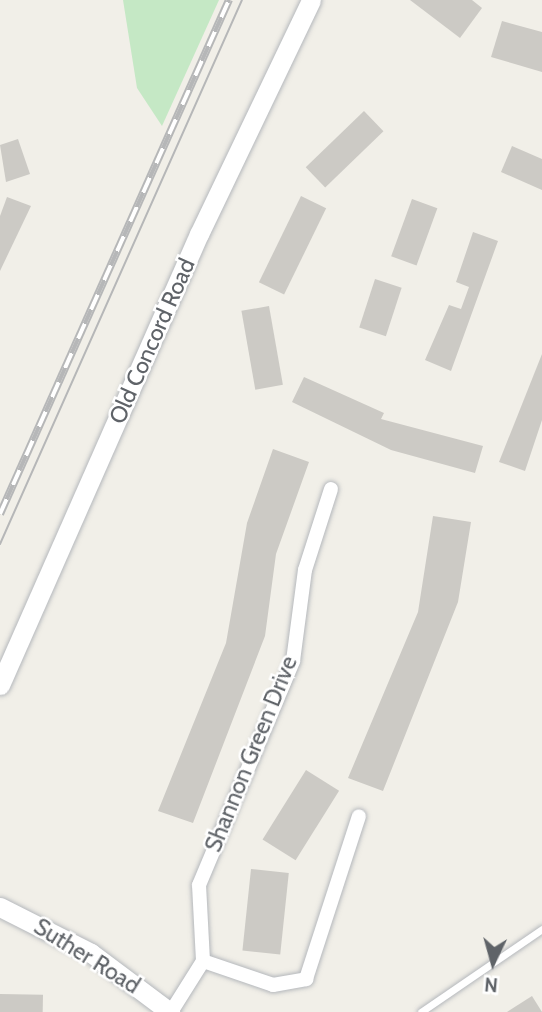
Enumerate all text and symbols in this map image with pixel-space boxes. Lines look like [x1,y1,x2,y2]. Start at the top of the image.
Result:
street label: Old Concord Road [103,254,201,428]
street label: Shannon Green Drive [199,652,303,856]
street label: Suther Road [29,913,145,999]
north arrow [458,928,528,998]
text: N [483,972,499,996]

